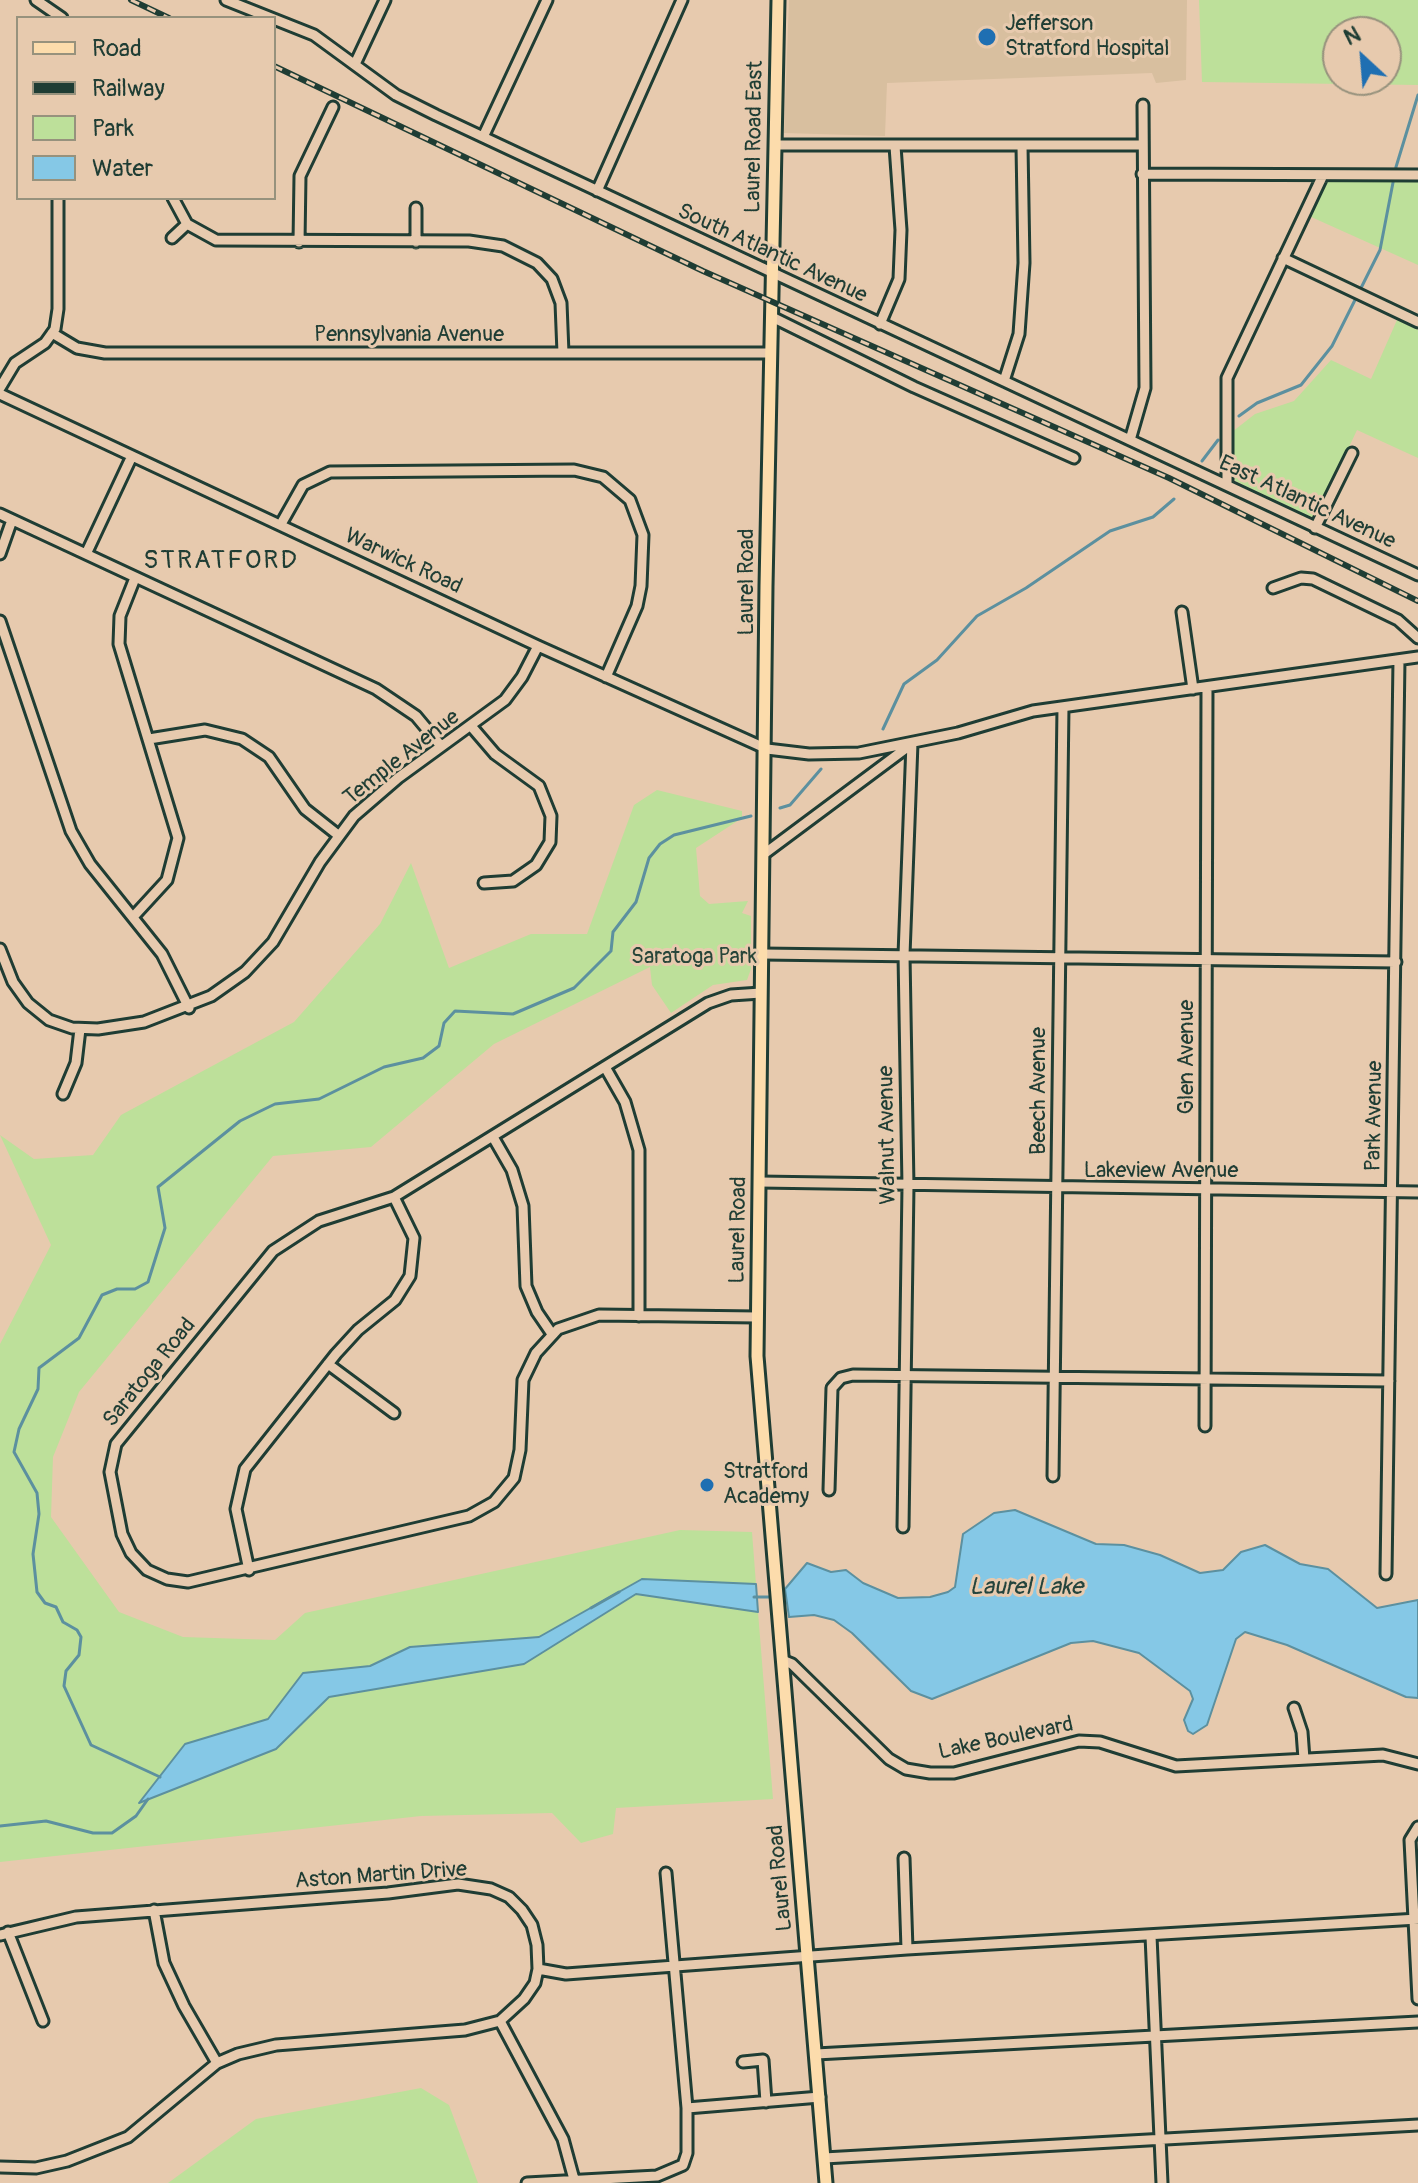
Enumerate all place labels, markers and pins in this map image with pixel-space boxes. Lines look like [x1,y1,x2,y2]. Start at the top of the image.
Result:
place label: Jefferson Stratford Hospital [1005,11,1170,62]
marker: Jefferson Stratford Hospital [976,26,998,48]
place label: Stratford Academy [723,1459,809,1510]
marker: Stratford Academy [698,1476,716,1494]

